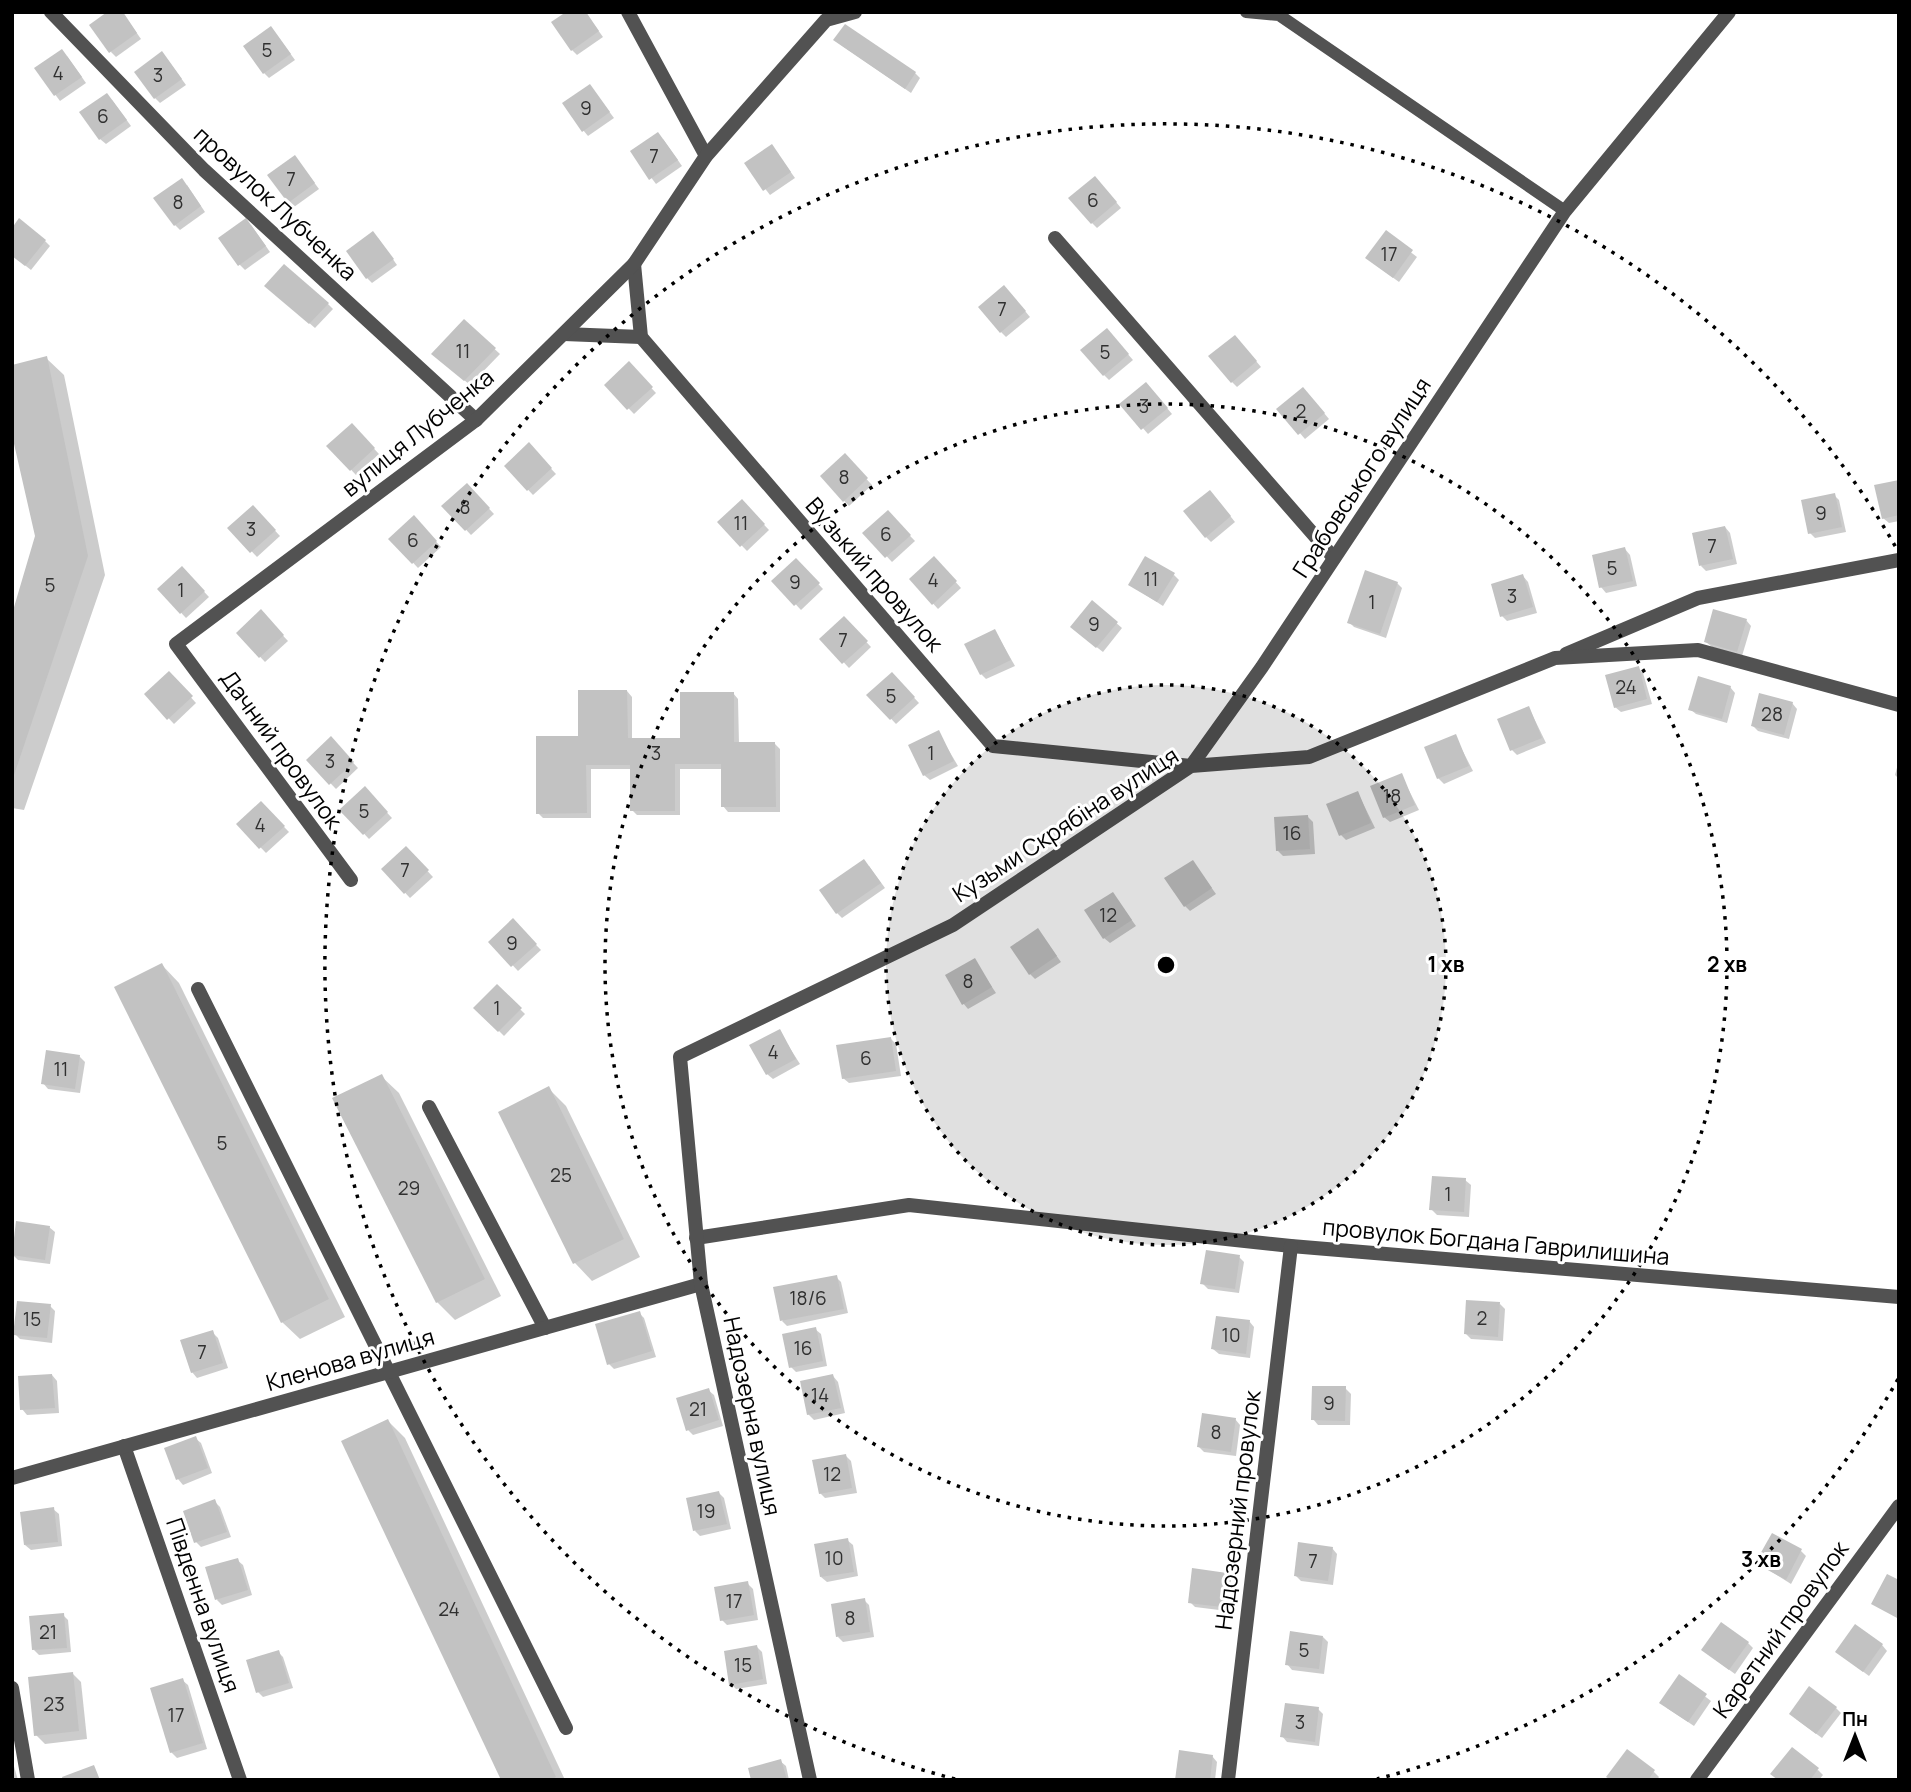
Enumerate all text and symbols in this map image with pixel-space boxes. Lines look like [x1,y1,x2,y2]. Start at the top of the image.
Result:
house number: 5 [262,37,273,63]
house number: 4 [52,60,64,86]
house number: 3 [153,62,163,88]
house number: 9 [580,95,592,121]
house number: 6 [97,103,109,129]
street label: провулок Лубченка [187,119,365,287]
house number: 7 [649,143,659,169]
house number: 7 [286,166,296,192]
house number: 6 [1087,187,1099,213]
house number: 8 [172,189,184,215]
house number: 17 [1381,241,1397,267]
house number: 7 [997,296,1007,322]
house number: 11 [456,338,470,364]
house number: 5 [1100,339,1111,365]
street label: вулиця Лубченка [334,361,500,503]
street label: Грабовського вулиця [1284,371,1438,583]
house number: 3 [1139,393,1149,419]
house number: 2 [1296,398,1306,424]
house number: 8 [838,464,850,490]
street label: Вузький провулок [799,490,951,658]
house number: 8 [459,494,471,520]
house number: 9 [1815,500,1827,526]
house number: 11 [734,510,748,536]
house number: 3 [246,516,256,542]
house number: 6 [880,521,892,547]
house number: 6 [407,527,419,553]
house number: 7 [1707,533,1717,559]
house number: 5 [1607,555,1618,581]
house number: 11 [1144,566,1158,592]
house number: 4 [927,567,939,593]
house number: 9 [789,569,801,595]
house number: 5 [45,572,56,598]
house number: 1 [177,577,185,603]
house number: 3 [1507,583,1517,609]
house number: 1 [1368,589,1376,615]
house number: 9 [1088,611,1100,637]
house number: 7 [838,627,848,653]
street label: Дачний провулок [213,663,351,835]
house number: 24 [1615,674,1637,700]
house number: 5 [886,683,897,709]
house number: 28 [1761,701,1783,727]
street label: Кузьми Скрябіна вулиця [946,739,1184,909]
house number: 3 [651,740,661,766]
house number: 1 [927,740,935,766]
house number: 3 [325,748,335,774]
house number: 18 [1383,783,1401,809]
house number: 5 [359,798,370,824]
house number: 4 [254,812,266,838]
house number: 16 [1282,820,1302,846]
house number: 7 [400,857,410,883]
house number: 12 [1099,902,1117,928]
house number: 9 [506,930,518,956]
text: 1 хв [1428,950,1465,978]
text: 2 хв [1707,950,1747,978]
centre of rings [1154,953,1178,977]
house number: 8 [962,968,974,994]
house number: 1 [493,995,501,1021]
house number: 4 [767,1039,779,1065]
house number: 6 [860,1045,872,1071]
house number: 11 [54,1056,68,1082]
house number: 5 [217,1130,228,1156]
house number: 25 [550,1162,572,1188]
house number: 29 [398,1175,420,1201]
house number: 1 [1444,1181,1452,1207]
street label: провулок Богдана Гаврилишина [1321,1210,1671,1272]
house number: 18/6 [789,1285,827,1311]
house number: 2 [1477,1305,1487,1331]
house number: 15 [23,1306,41,1332]
street label: Надозерна вулиця [716,1314,790,1518]
street label: Кленова вулиця [262,1320,438,1398]
house number: 10 [1221,1322,1241,1348]
house number: 16 [793,1335,813,1361]
house number: 7 [197,1339,207,1365]
house number: 14 [811,1382,829,1408]
street label: Надозерний провулок [1206,1388,1268,1632]
house number: 9 [1323,1390,1335,1416]
house number: 21 [689,1396,707,1422]
house number: 8 [1210,1419,1222,1445]
house number: 12 [823,1461,841,1487]
house number: 19 [696,1498,716,1524]
street label: Південна вулиця [159,1513,249,1697]
street label: Каретний провулок [1705,1533,1856,1724]
house number: 10 [824,1545,844,1571]
text: 3 хв [1741,1545,1781,1573]
house number: 7 [1308,1548,1318,1574]
house number: 17 [726,1588,742,1614]
house number: 24 [438,1596,460,1622]
house number: 8 [844,1605,856,1631]
house number: 21 [39,1619,57,1645]
house number: 5 [1299,1637,1310,1663]
house number: 15 [734,1652,752,1678]
house number: 23 [43,1691,65,1717]
north arrow [1820,1701,1890,1771]
house number: 17 [168,1702,184,1728]
text: Пн [1842,1706,1868,1732]
house number: 3 [1295,1709,1305,1735]

